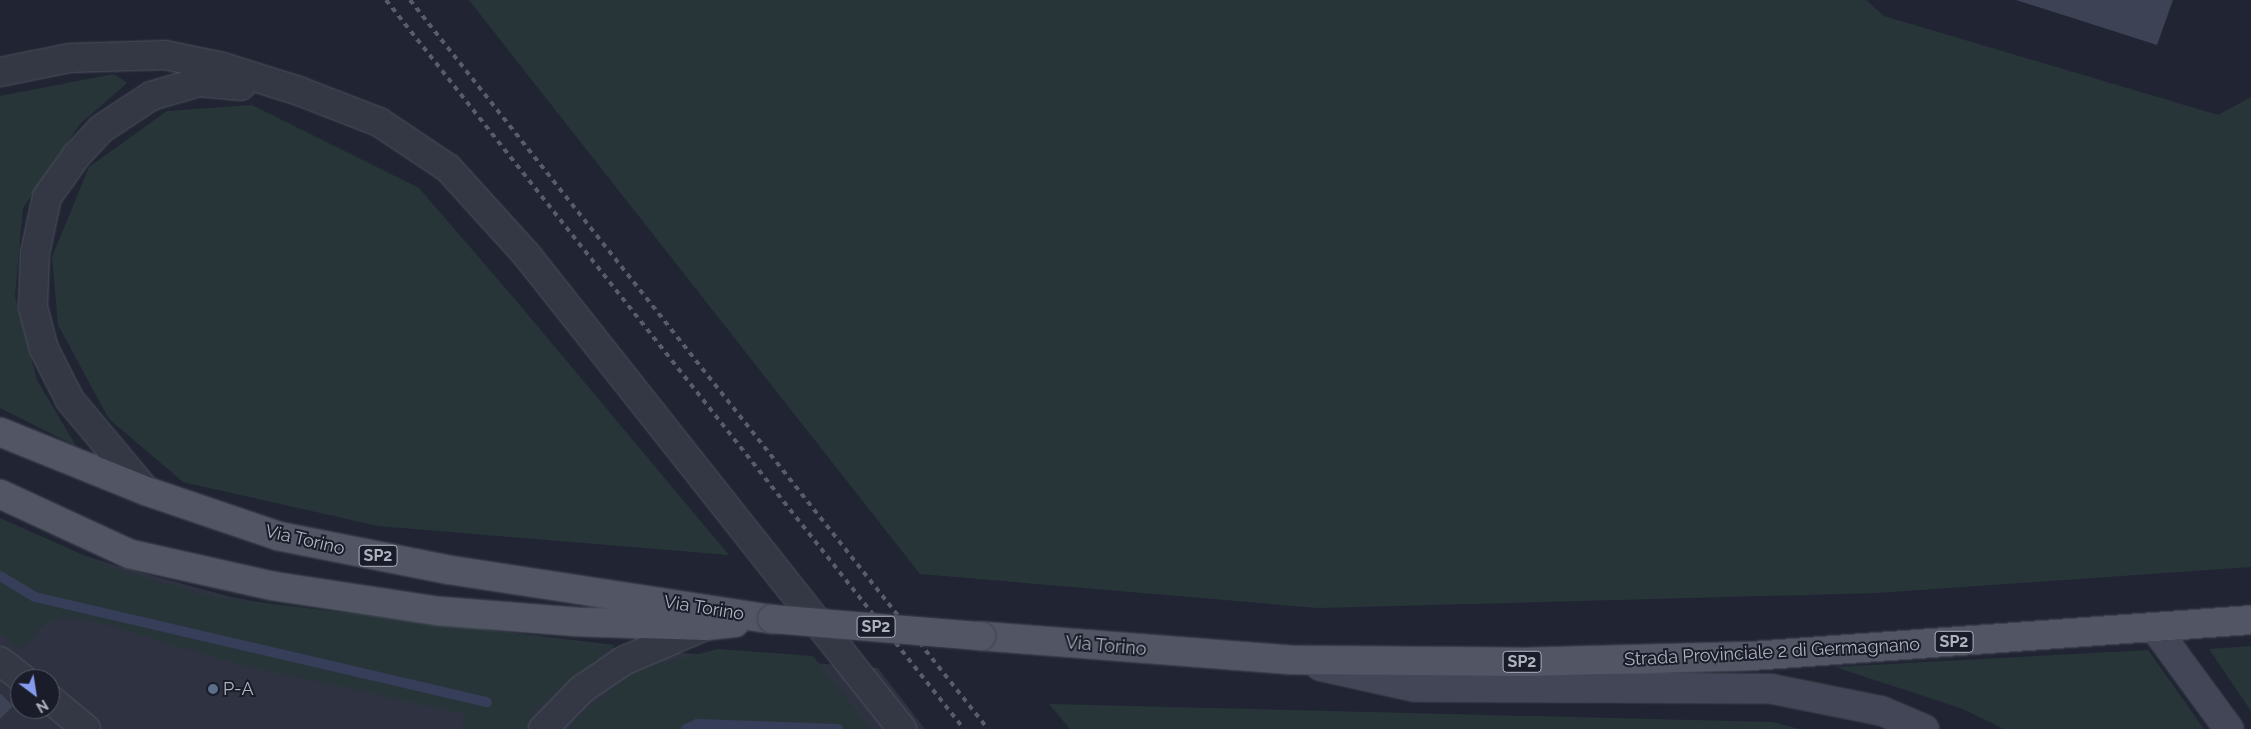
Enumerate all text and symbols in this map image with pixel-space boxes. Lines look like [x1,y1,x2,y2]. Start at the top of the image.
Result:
street label: Via Torino [263,520,347,560]
road number: SP2 [358,542,398,570]
street label: Via Torino [662,591,746,625]
road number: SP2 [856,614,896,640]
road number: SP2 [1934,628,1974,656]
street label: Via Torino [1064,632,1148,660]
street label: Strada Provinciale 2 di Germagnano [1624,633,1920,671]
road number: SP2 [1502,649,1542,676]
north arrow [10,669,60,719]
place label: P-A [223,678,254,700]
marker: P-A [207,683,219,695]
text: N [34,696,51,716]

